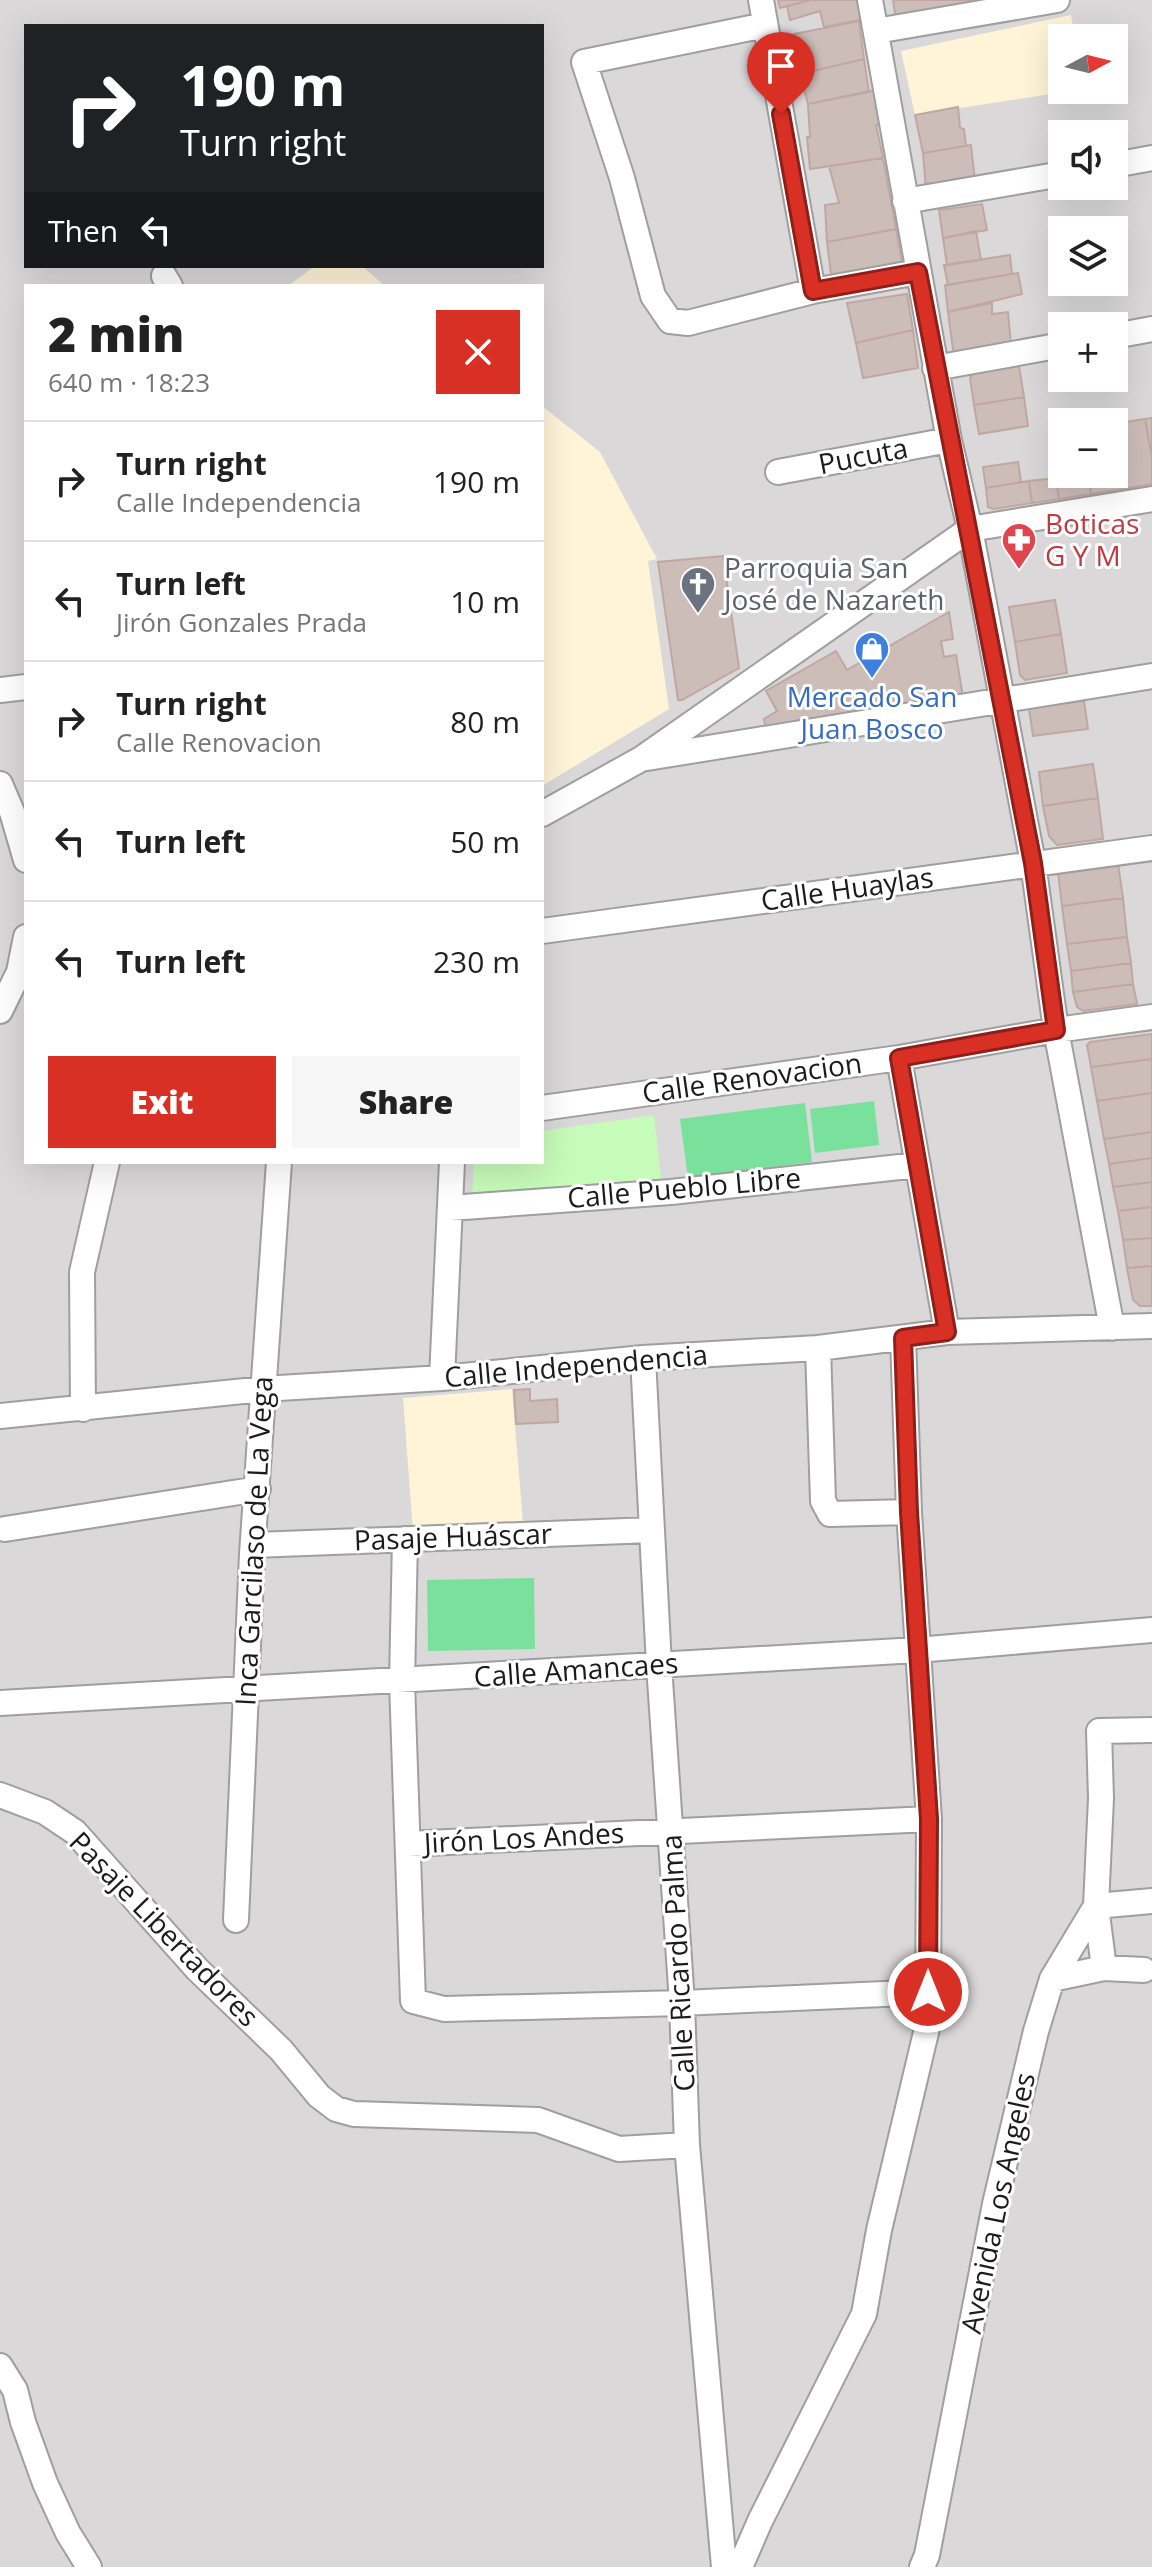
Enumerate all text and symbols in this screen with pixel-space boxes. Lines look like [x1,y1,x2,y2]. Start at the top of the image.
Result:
north arrow [1048,24,1128,104]
map controls [1048,24,1128,488]
pin [747,32,815,114]
icon: arrive [759,44,803,88]
text: 190 m [180,46,346,122]
icon: right [48,56,152,160]
text: Turn right [180,118,346,167]
button: sound [1048,120,1128,200]
icon: left [134,208,178,252]
text: Then [48,210,118,251]
button: layers [1048,216,1128,296]
text: 2 min [48,301,184,366]
button: close [436,310,520,394]
button: + [1048,312,1128,392]
text: 640 m · 18:23 [48,364,210,400]
button: − [1048,408,1128,488]
street label: Pucuta [815,428,911,482]
text: Turn right [116,443,267,484]
icon: right [48,459,92,503]
text: 190 m [433,461,520,502]
text: Calle Independencia [116,484,361,520]
place label: Boticas G Y M [1045,504,1139,574]
pharmacy icon: Boticas G Y M [1000,521,1038,571]
place label: Parroquia San José de Nazareth [721,548,944,618]
text: Turn left [116,563,246,604]
church icon: Parroquia San José de Nazareth [679,565,717,615]
icon: left [48,579,92,623]
text: 10 m [450,581,520,622]
text: Jirón Gonzales Prada [116,604,367,640]
shop icon: Mercado San Juan Bosco [853,630,891,680]
place label: Mercado San Juan Bosco [787,677,957,747]
text: Turn right [116,683,267,724]
icon: right [48,699,92,743]
text: 80 m [450,701,520,742]
text: Calle Renovacion [116,724,322,760]
icon: left [48,819,92,863]
text: Turn left [116,821,246,862]
text: 50 m [450,821,520,862]
street label: Calle Huaylas [758,857,936,919]
icon: left [48,939,92,983]
text: Turn left [116,941,246,982]
text: 230 m [433,941,520,982]
street label: Calle Renovacion [640,1043,864,1111]
button: Exit [48,1056,276,1148]
button: Share [292,1056,520,1148]
street label: Calle Pueblo Libre [566,1158,802,1216]
street label: Calle Independencia [443,1335,709,1395]
street label: Inca Garcilaso de La Vega [225,1375,281,1707]
street label: Pasaje Huáscar [353,1514,553,1558]
street label: Calle Amancaes [472,1643,679,1695]
street label: Jirón Los Andes [420,1813,625,1861]
street label: Pasaje Libertadores [62,1823,268,2034]
street label: Calle Ricardo Palma [651,1834,703,2093]
position arrow [886,1950,970,2034]
street label: Avenida Los Angeles [951,2069,1043,2337]

